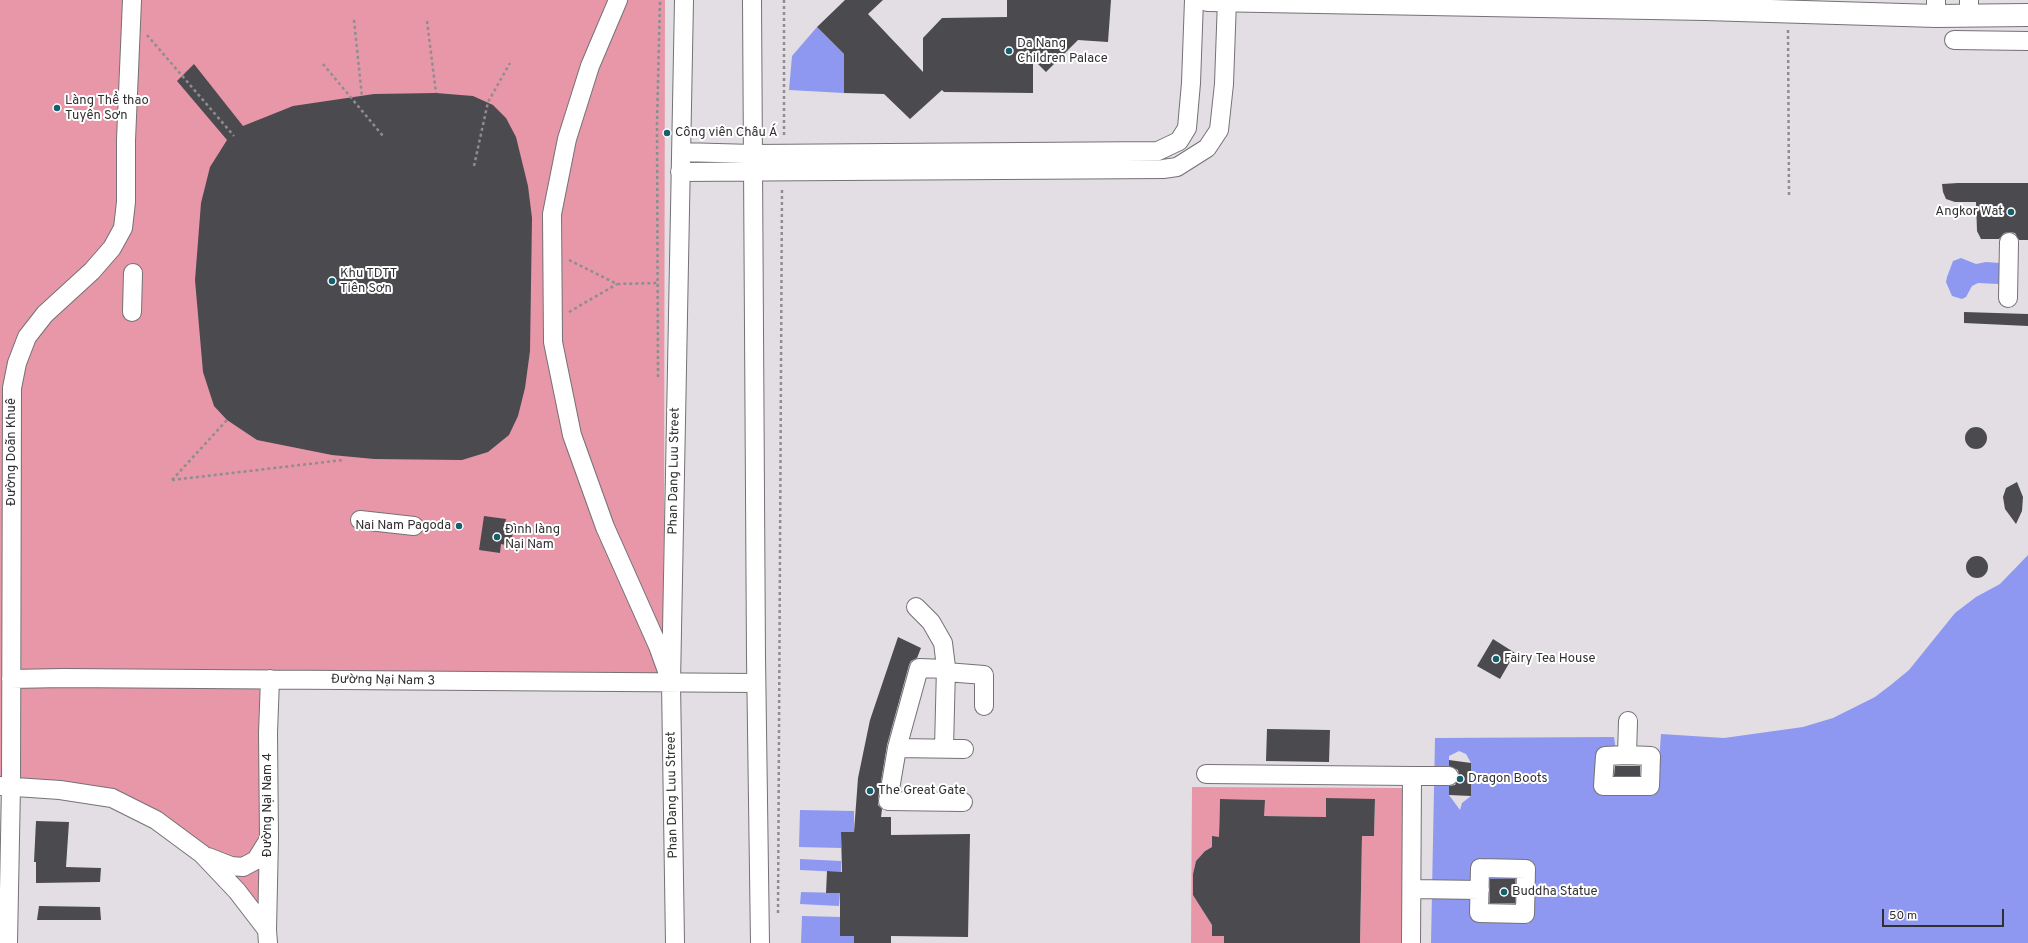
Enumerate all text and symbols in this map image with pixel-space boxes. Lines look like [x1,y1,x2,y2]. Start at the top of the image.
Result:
place label: Da Nang Children Palace [1017,36,1108,67]
marker: Da Nang Children Palace [1004,46,1014,56]
place label: Làng Thể thao Tuyên Sơn [65,93,149,124]
marker: Làng Thể thao Tuyên Sơn [52,103,62,113]
place label: Công viên Châu Á [675,125,778,141]
marker: Công viên Châu Á [662,128,672,138]
place label: Angkor Wat [1935,204,2003,220]
marker: Angkor Wat [2006,207,2016,217]
place label: Khu TDTT Tiên Sơn [340,266,397,297]
marker: Khu TDTT Tiên Sơn [327,276,337,286]
street label: Đường Doãn Khuê [4,398,20,506]
street label: Phan Dang Luu Street [666,407,684,535]
place label: Nai Nam Pagoda [355,518,451,534]
marker: Nai Nam Pagoda [454,521,464,531]
place label: Đình làng Nại Nam [505,522,560,553]
marker: Đình làng Nại Nam [492,532,502,542]
place label: Fairy Tea House [1504,651,1595,667]
marker: Fairy Tea House [1491,654,1501,664]
street label: Đường Nại Nam 3 [331,672,435,690]
street label: Phan Dang Luu Street [664,731,682,859]
street label: Đường Nại Nam 4 [260,753,276,857]
place label: Dragon Boots [1468,771,1548,787]
marker: Dragon Boots [1455,774,1465,784]
place label: The Great Gate [878,783,966,799]
marker: The Great Gate [865,786,875,796]
place label: Buddha Statue [1512,884,1598,900]
marker: Buddha Statue [1499,887,1509,897]
scale bar [1884,901,2006,927]
text: 50 m [1889,908,1917,924]

